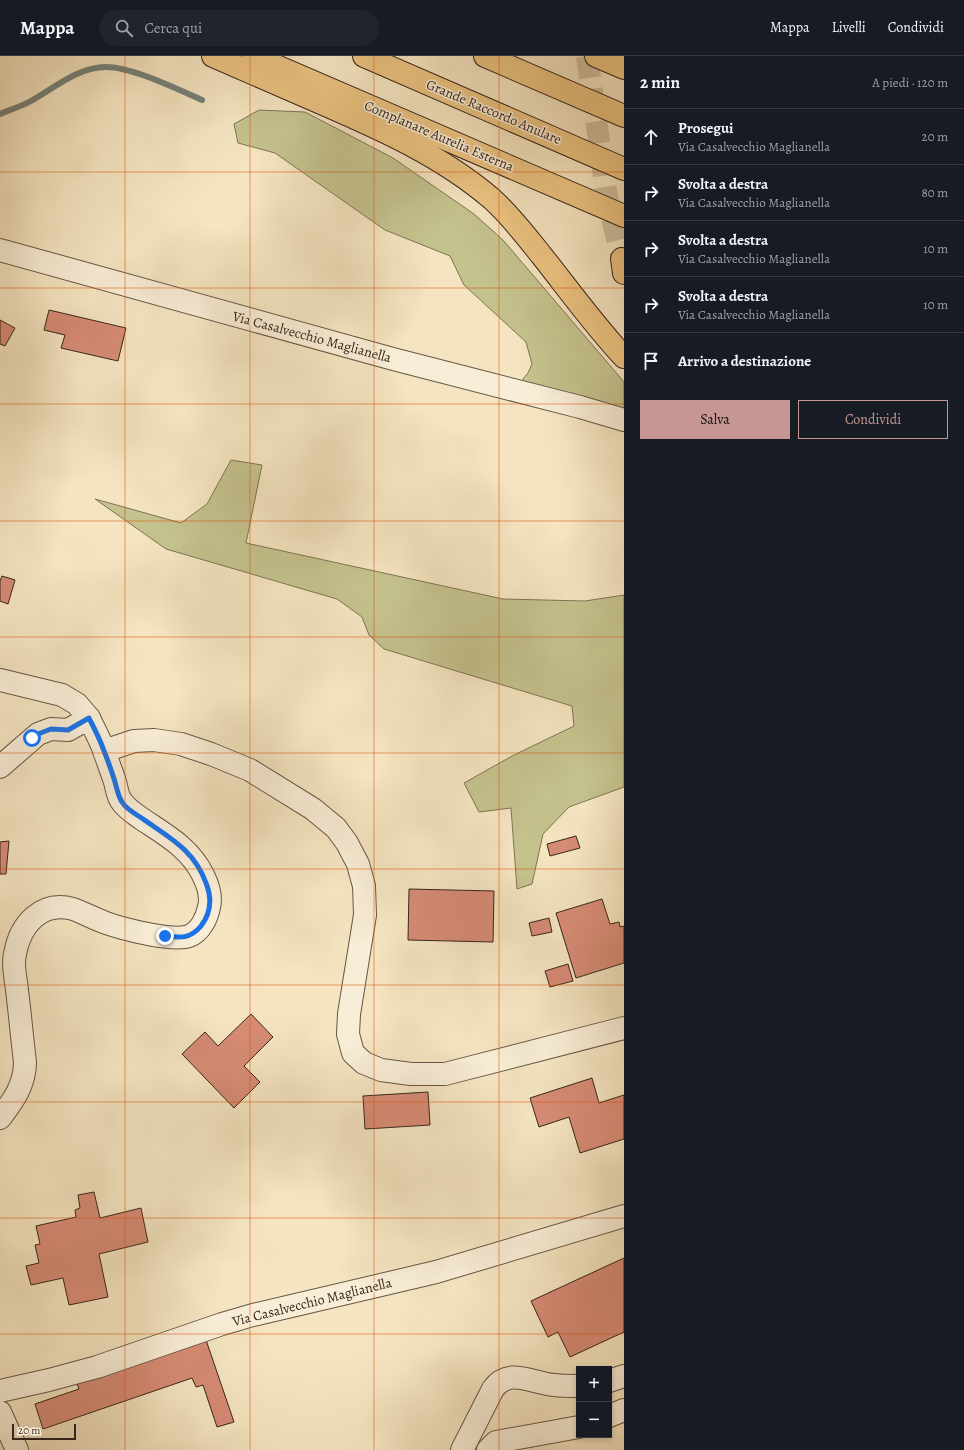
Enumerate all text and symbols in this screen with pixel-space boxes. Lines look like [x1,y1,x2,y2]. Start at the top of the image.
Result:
search box [99,10,379,46]
text: Mappa [20,15,75,41]
icon: search [113,17,135,39]
text: Cerca qui [145,18,202,38]
text: Mappa [770,18,810,37]
text: Livelli [832,18,866,37]
text: Condividi [888,18,944,37]
text: 2 min [640,71,680,94]
text: A piedi · 120 m [872,74,948,91]
street label: Grande Raccordo Anulare [423,75,565,149]
street label: Complanare Aurelia Esterna [361,96,517,176]
text: Prosegui [678,118,734,138]
icon: ahead [640,126,662,148]
text: 20 m [922,128,948,145]
text: Via Casalvecchio Maglianella [678,138,830,155]
text: Svolta a destra [678,174,768,194]
icon: right [640,182,662,204]
text: 80 m [921,184,948,201]
text: Via Casalvecchio Maglianella [678,194,830,211]
text: Svolta a destra [678,230,768,250]
icon: right [640,238,662,260]
text: 10 m [923,240,948,257]
text: Via Casalvecchio Maglianella [678,250,830,267]
text: Svolta a destra [678,286,768,306]
icon: right [640,294,662,316]
text: 10 m [923,296,948,313]
street label: Via Casalvecchio Maglianella [230,306,394,367]
text: Via Casalvecchio Maglianella [678,306,830,323]
icon: arrive [640,350,662,372]
text: Arrivo a destinazione [678,351,811,371]
button: Salva [640,400,790,439]
button: Condividi [798,400,948,439]
route start [23,729,41,747]
route end [156,927,174,945]
street label: Via Casalvecchio Maglianella [229,1273,394,1331]
map controls [576,1366,612,1438]
button: + [576,1366,612,1402]
button: − [576,1402,612,1438]
scale bar [12,1422,76,1441]
text: 20 m [18,1423,40,1438]

